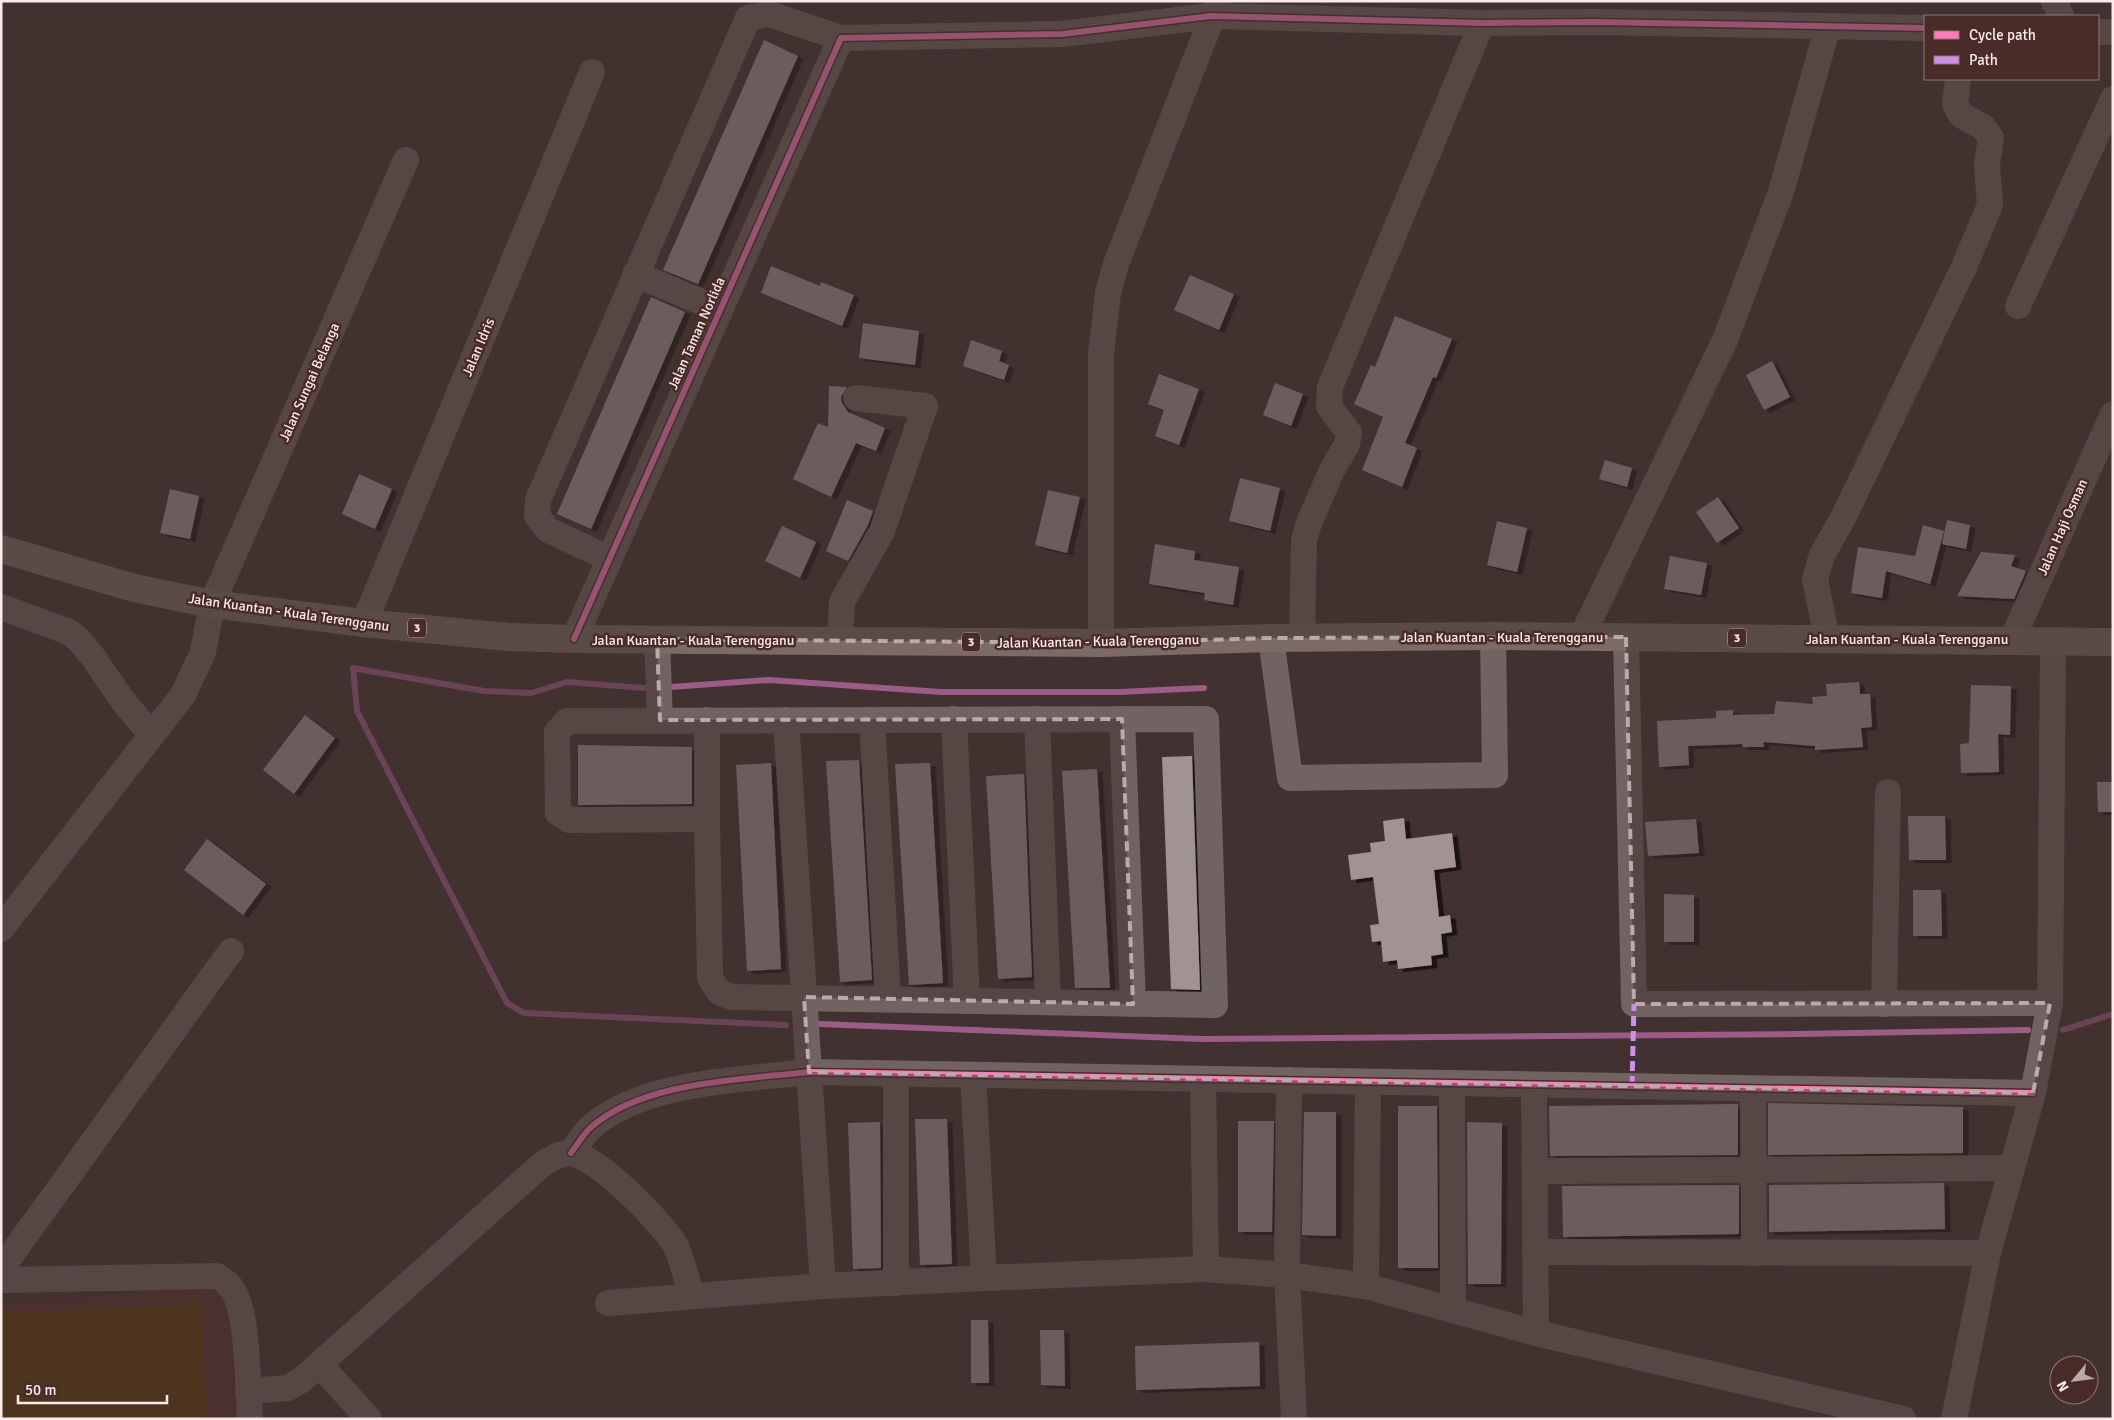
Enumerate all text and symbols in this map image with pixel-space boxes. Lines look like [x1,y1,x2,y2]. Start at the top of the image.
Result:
legend [1924,15,2099,80]
text: Cycle path [1969,26,2036,44]
text: Path [1969,51,1998,69]
street label: Jalan Taman Norlida [664,274,729,392]
street label: Jalan Idris [459,315,498,379]
street label: Jalan Sungai Belanga [276,320,343,444]
street label: Jalan Haji Osman [2034,476,2091,578]
street label: Jalan Kuantan - Kuala Terengganu [187,590,390,635]
road number: 3 [408,618,426,638]
road number: 3 [1728,628,1746,648]
street label: Jalan Kuantan - Kuala Terengganu [1401,629,1603,646]
street label: Jalan Kuantan - Kuala Terengganu [997,631,1200,652]
street label: Jalan Kuantan - Kuala Terengganu [1806,631,2008,648]
street label: Jalan Kuantan - Kuala Terengganu [592,632,794,649]
road number: 3 [962,632,980,652]
north arrow [2049,1355,2099,1405]
scale bar [18,1372,166,1404]
text: N [2053,1378,2073,1394]
text: 50 m [25,1381,56,1399]

